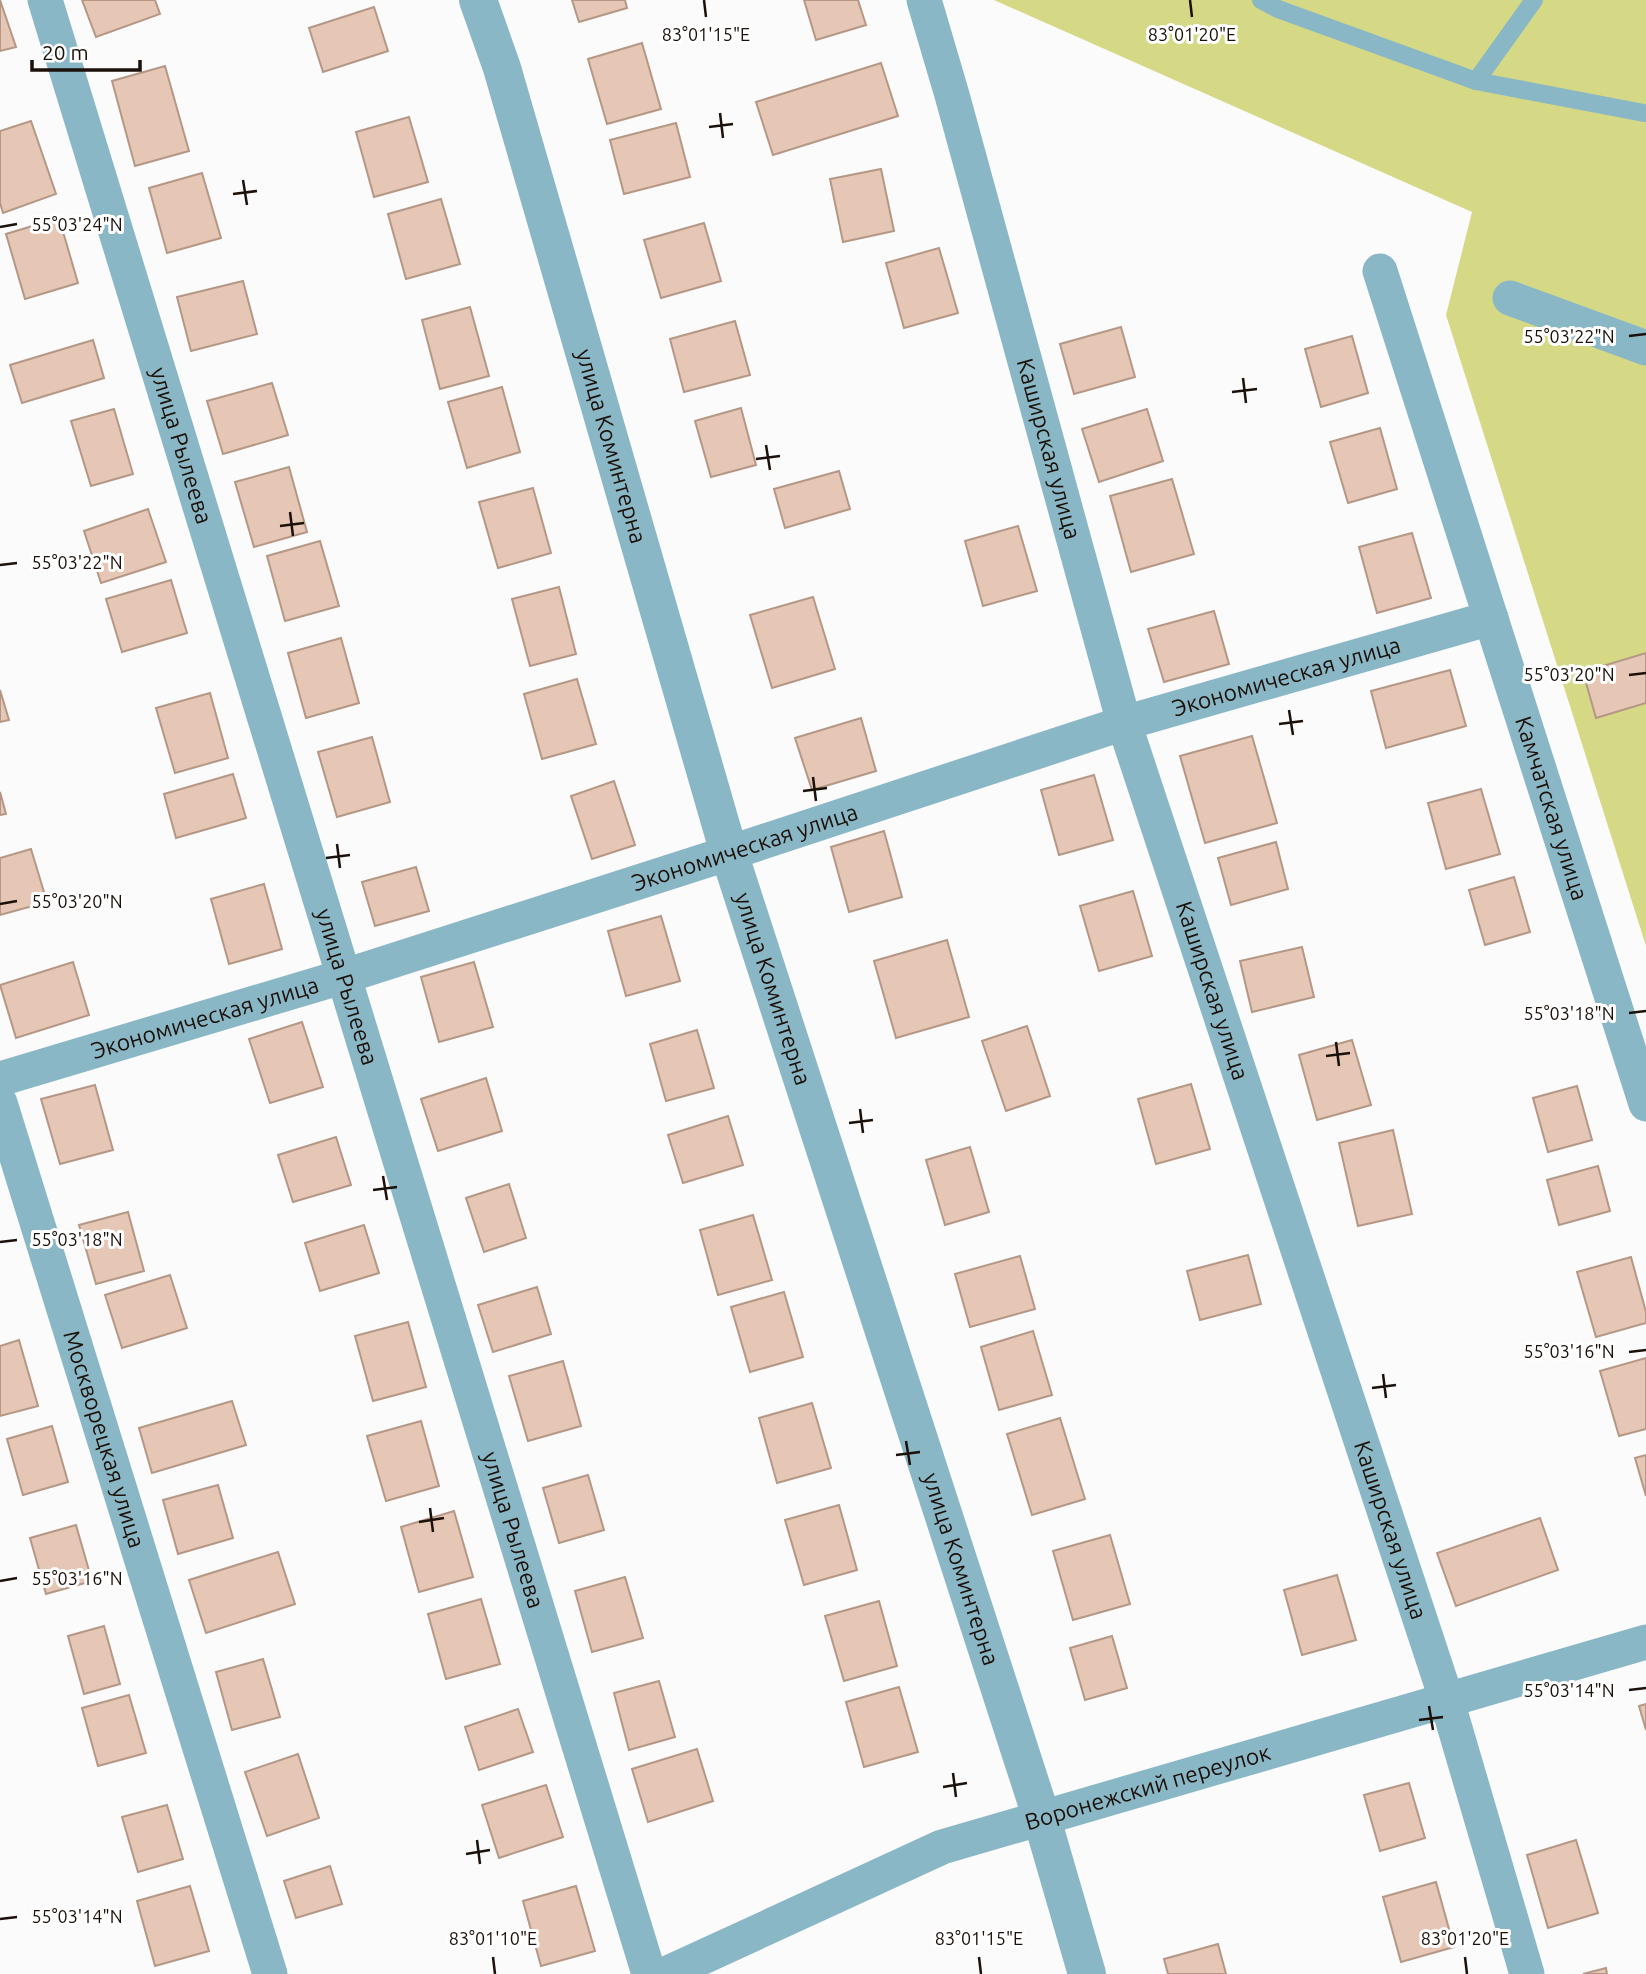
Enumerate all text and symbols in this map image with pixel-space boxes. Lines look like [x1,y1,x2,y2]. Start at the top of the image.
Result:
text: 83°01'15"E [662,24,750,44]
text: 83°01'20"E [1148,24,1236,44]
scale bar [32,28,140,72]
text: 20 m [42,40,89,64]
text: 55°03'24"N [31,214,123,234]
text: 55°03'22"N [1523,326,1615,346]
street label: улица Коминтерна [572,346,652,546]
street label: Каширская улица [1013,356,1086,542]
street label: улица Рылеева [146,364,218,527]
text: 55°03'22"N [31,552,123,572]
street label: Экономическая улица [1169,632,1403,721]
text: 55°03'20"N [1523,664,1615,684]
street label: Камчатская улица [1511,713,1593,903]
street label: Экономическая улица [629,799,861,895]
street label: улица Коминтерна [731,889,816,1088]
text: 55°03'20"N [31,891,123,911]
street label: Каширская улица [1172,898,1254,1083]
street label: улица Рылеева [312,905,383,1068]
street label: Экономическая улица [88,972,322,1063]
text: 55°03'18"N [1523,1003,1615,1023]
text: 55°03'18"N [31,1229,123,1249]
street label: Москворецкая улица [59,1327,150,1551]
text: 55°03'16"N [1523,1341,1615,1361]
street label: Каширская улица [1350,1437,1432,1622]
street label: улица Рылеева [478,1448,549,1611]
street label: улица Коминтерна [919,1469,1004,1668]
text: 55°03'16"N [31,1568,123,1588]
text: 55°03'14"N [1523,1680,1615,1700]
street label: Воронежский переулок [1022,1739,1273,1834]
text: 55°03'14"N [31,1906,123,1926]
text: 83°01'10"E [449,1928,537,1948]
text: 83°01'15"E [935,1928,1023,1948]
text: 83°01'20"E [1421,1928,1509,1948]

